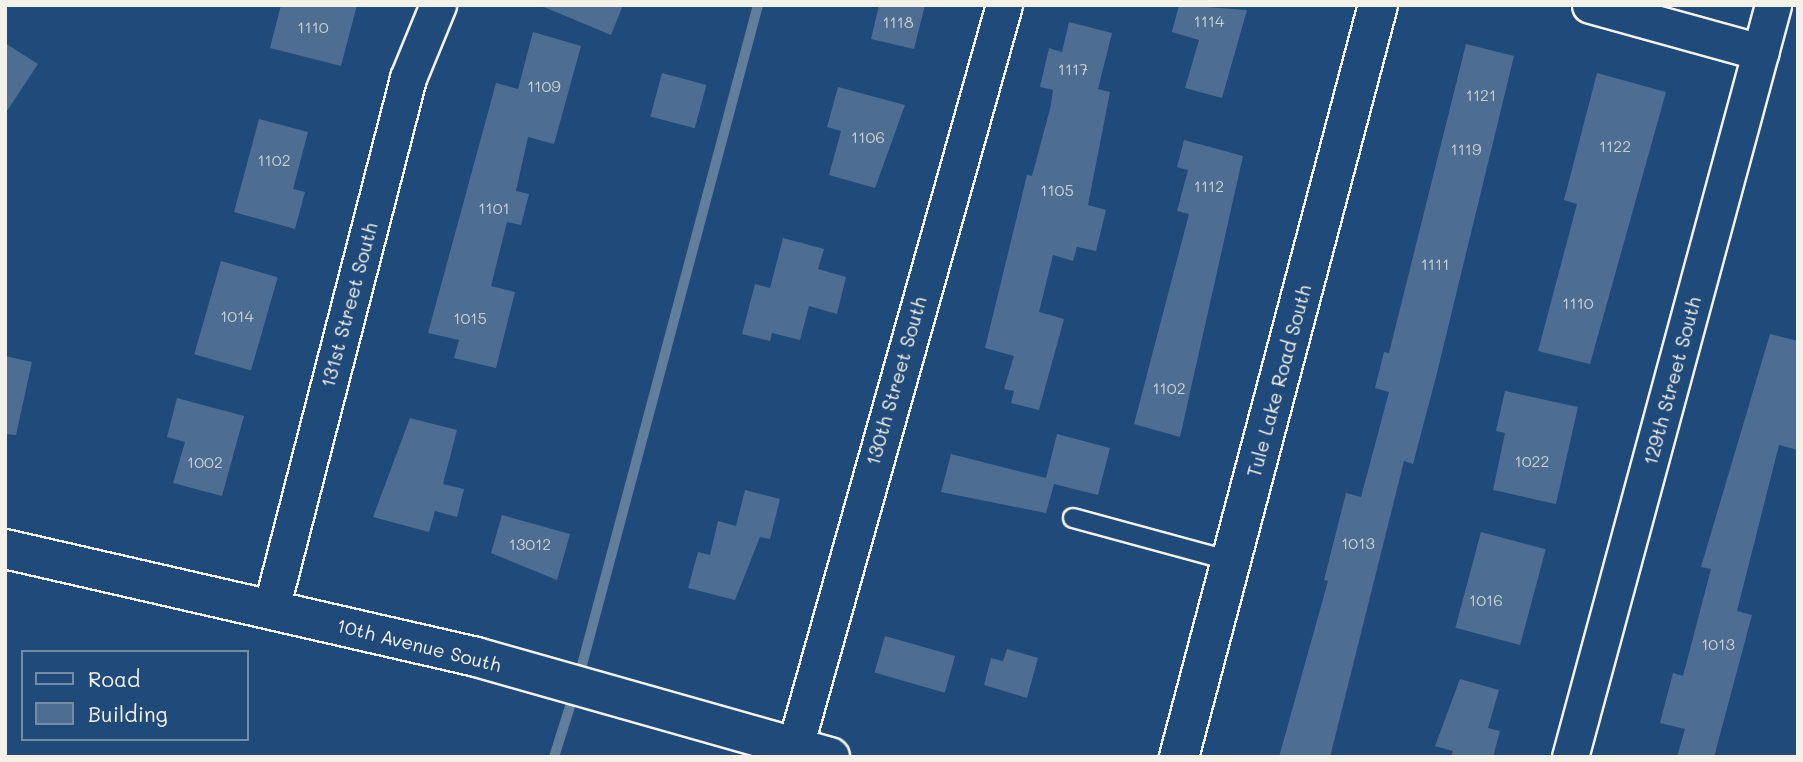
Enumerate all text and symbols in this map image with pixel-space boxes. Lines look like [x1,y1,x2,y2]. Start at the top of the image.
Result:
house number: 1114 [1194,11,1224,31]
house number: 1118 [882,12,914,32]
house number: 1110 [297,17,329,37]
house number: 1117 [1058,59,1088,79]
house number: 1109 [527,76,561,96]
house number: 1121 [1466,85,1496,105]
house number: 1106 [851,127,885,147]
house number: 1122 [1599,136,1631,156]
house number: 1119 [1451,139,1481,159]
house number: 1102 [257,150,291,170]
house number: 1112 [1194,176,1224,196]
house number: 1105 [1040,180,1074,200]
house number: 1101 [478,198,510,218]
street label: 131st Street South [316,220,382,390]
house number: 1111 [1421,254,1449,274]
street label: Tule Lake Road South [1242,282,1316,480]
house number: 1110 [1562,293,1594,313]
street label: 130th Street South [861,294,931,468]
street label: 129th Street South [1639,294,1705,468]
house number: 1014 [220,306,254,326]
house number: 1015 [453,308,487,328]
house number: 1102 [1152,378,1186,398]
house number: 1022 [1515,451,1549,471]
house number: 1002 [187,452,223,472]
house number: 1013 [1341,533,1375,553]
house number: 13012 [509,534,551,554]
house number: 1016 [1469,590,1503,610]
street label: 10th Avenue South [334,614,504,676]
house number: 1013 [1701,634,1735,654]
legend [21,650,248,741]
text: Road [88,665,140,692]
text: Building [88,700,168,727]

